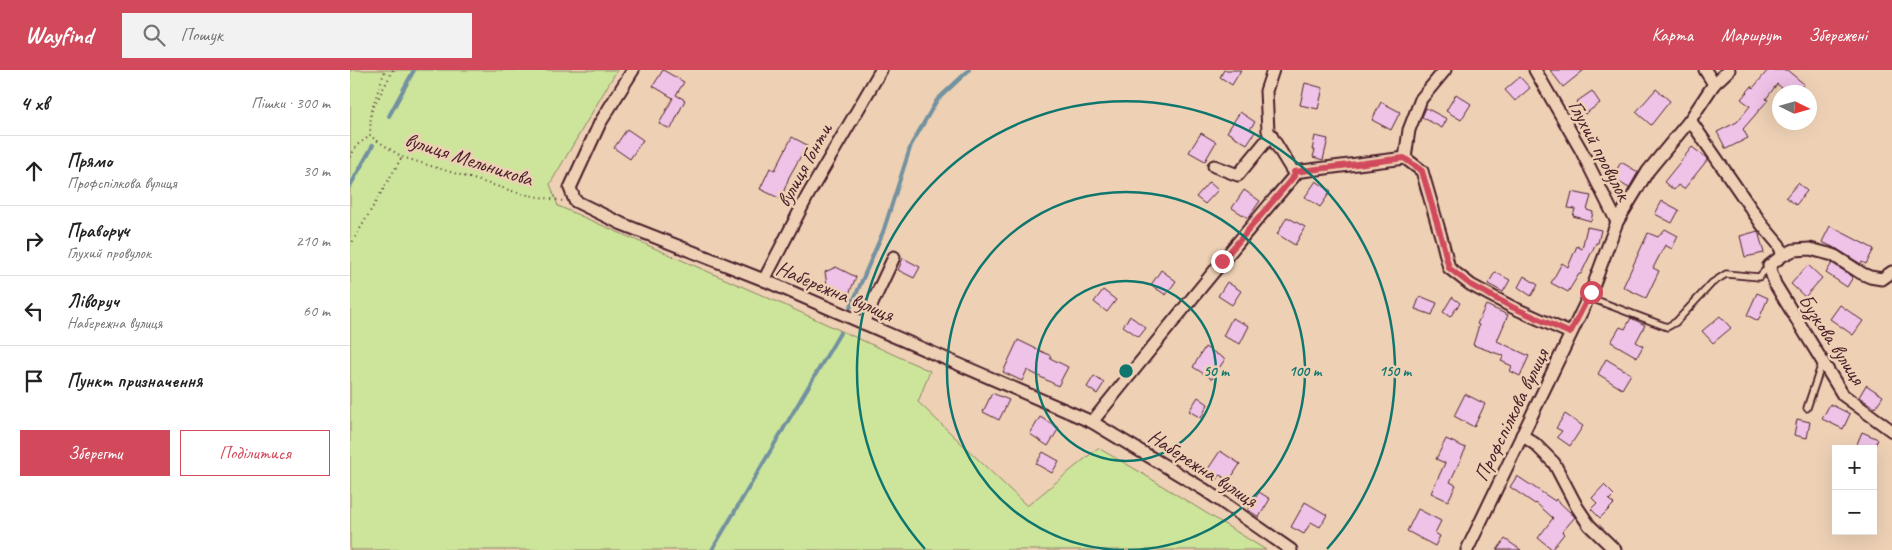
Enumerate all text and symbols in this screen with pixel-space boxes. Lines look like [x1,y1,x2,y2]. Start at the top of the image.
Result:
search box [122,13,472,58]
text: Wayfind [25,20,92,50]
icon: search [140,21,168,49]
text: Пошук [180,23,223,47]
text: Карта [1652,24,1693,46]
text: Маршрут [1721,24,1780,46]
text: Збережені [1808,24,1867,46]
north arrow [1772,85,1817,130]
text: 4 хв [20,90,49,116]
text: Пішки · 300 m [251,93,330,113]
street label: Глухий провулок [1563,95,1638,207]
street label: вулиця Гонти [770,117,838,211]
street label: вулиця Мельникова [402,126,538,192]
text: Прямо [67,149,112,173]
icon: ahead [20,157,48,185]
text: 30 m [303,161,330,181]
text: Профспілкова вулиця [67,173,177,193]
text: Праворуч [67,219,129,243]
icon: right [20,227,48,255]
text: 210 m [296,231,330,251]
text: Глухий провулок [67,243,151,263]
route end [1211,250,1234,273]
street label: Набережна вулиця [772,255,899,328]
route start [1580,281,1603,304]
text: Ліворуч [67,289,119,313]
street label: Бузкова вулиця [1792,289,1872,391]
icon: left [20,297,48,325]
text: 60 m [303,301,330,321]
text: Набережна вулиця [67,313,162,333]
street label: Профспілкова вулиця [1468,343,1555,485]
centre of rings [1117,362,1135,380]
text: 50 m [1203,362,1230,381]
text: 100 m [1289,362,1323,381]
text: 150 m [1379,362,1413,381]
icon: arrive [20,367,48,395]
text: Пункт призначення [67,369,202,393]
street label: Набережна вулиця [1143,423,1264,514]
button: Зберегти [20,430,170,476]
button: Поділитися [180,430,330,476]
map controls [1832,445,1877,535]
button: + [1832,445,1877,490]
button: − [1832,490,1877,535]

